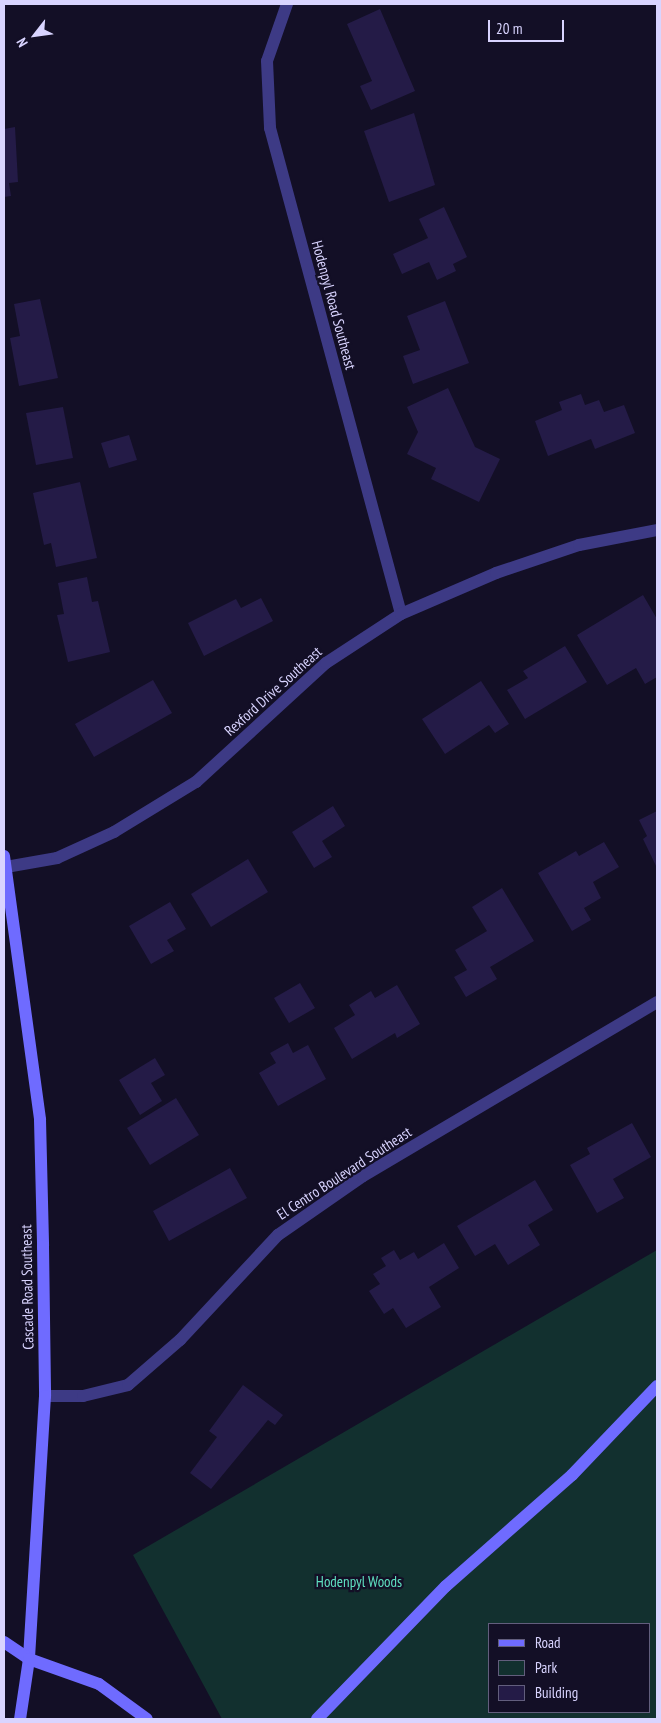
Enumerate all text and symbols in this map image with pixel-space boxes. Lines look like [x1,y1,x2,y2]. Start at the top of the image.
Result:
north arrow [10,10,60,60]
scale bar [491,10,567,42]
text: 20 m [496,19,522,38]
text: N [12,35,32,50]
street label: Hodenpyl Road Southeast [308,239,360,371]
street label: Rexford Drive Southeast [221,643,325,739]
street label: El Centro Boulevard Southeast [273,1123,415,1223]
street label: Cascade Road Southeast [17,1224,37,1350]
park label: Hodenpyl Woods [316,1573,402,1591]
legend [488,1623,651,1713]
text: Road [535,1633,561,1652]
text: Park [535,1658,557,1677]
text: Building [535,1683,578,1702]

